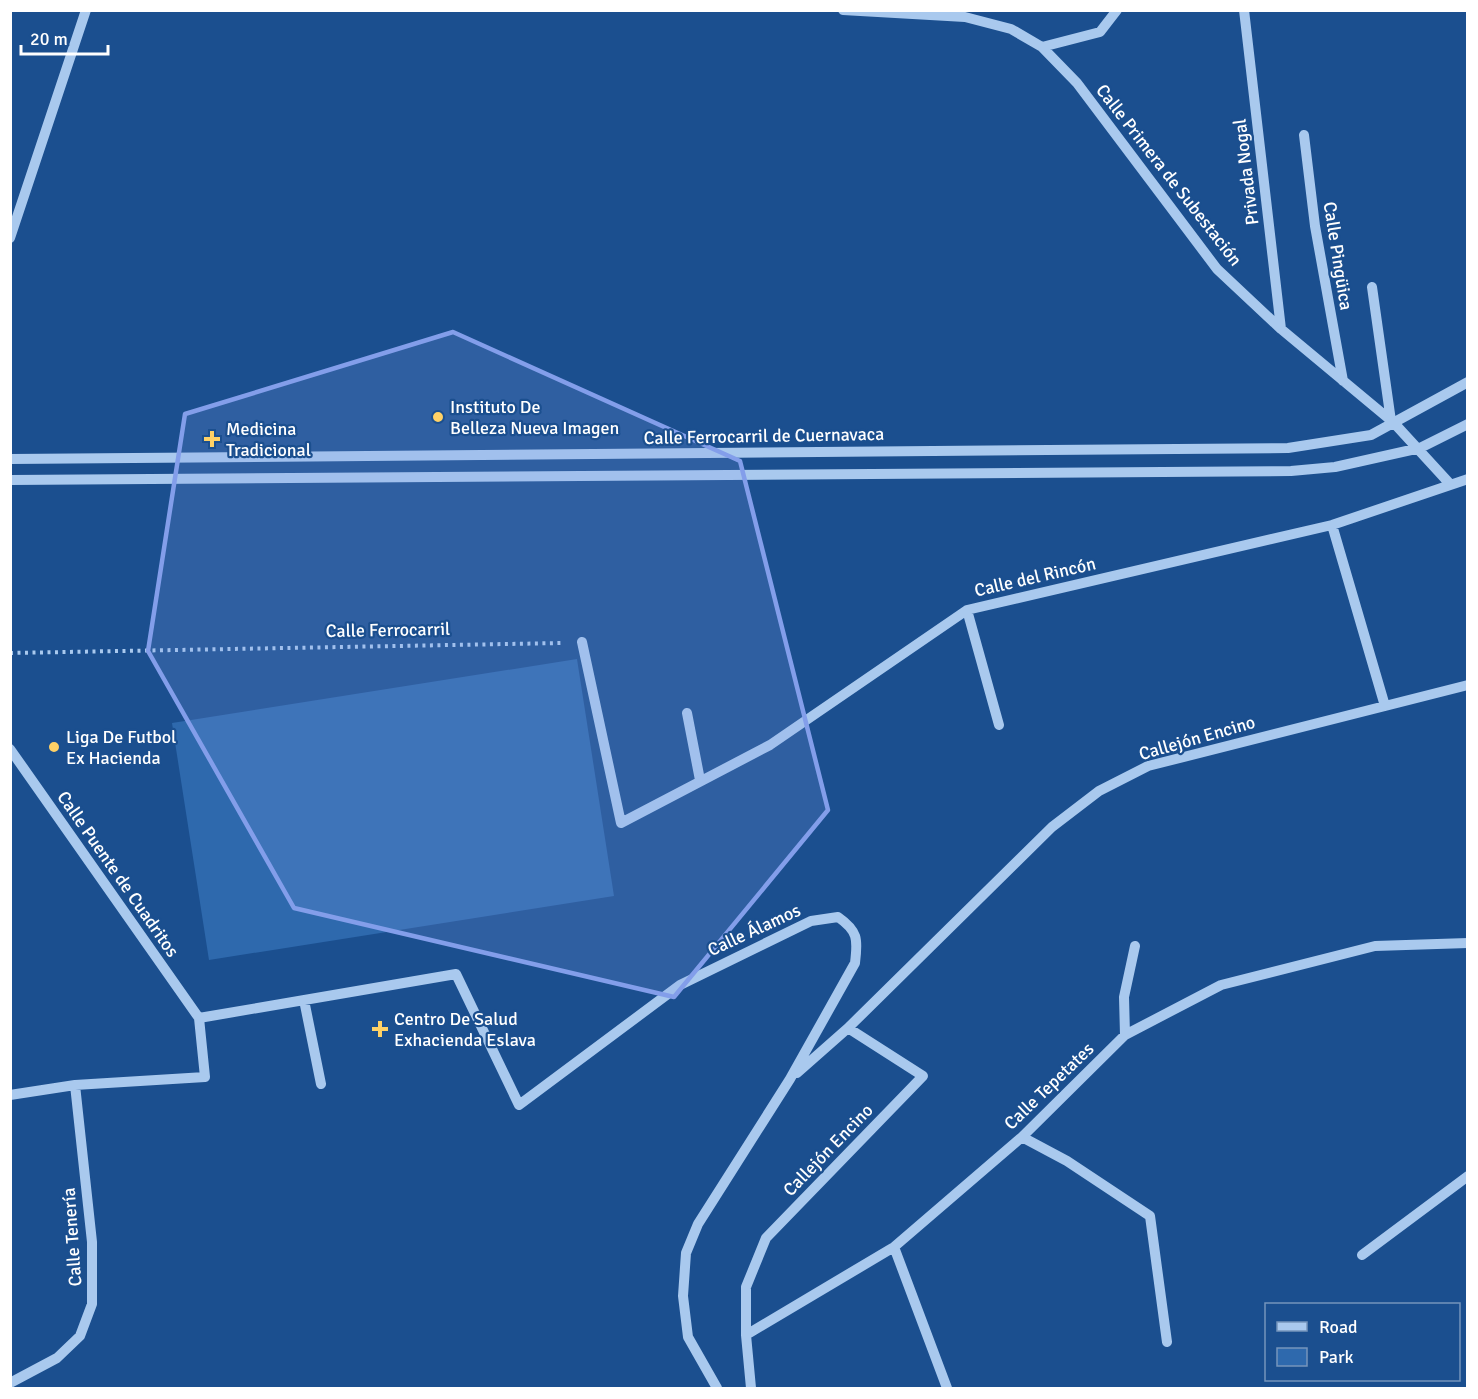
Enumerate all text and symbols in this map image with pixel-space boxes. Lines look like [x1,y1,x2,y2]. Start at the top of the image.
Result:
scale bar [21,18,108,56]
text: 20 m [30,28,68,50]
street label: Calle Primera de Subestación [1091,80,1247,270]
street label: Privada Nogal [1229,118,1263,226]
street label: Calle Pingüica [1319,200,1357,312]
place label: Instituto De Belleza Nueva Imagen [450,396,619,439]
marker: Instituto De Belleza Nueva Imagen [431,410,445,424]
place label: Medicina Tradicional [226,418,311,461]
street label: Calle Ferrocarril de Cuernavaca [643,423,885,449]
marker: Medicina Tradicional [203,430,221,448]
street label: Calle del Rincón [972,552,1098,602]
street label: Calle Ferrocarril [326,618,450,642]
street label: Callejón Encino [1136,711,1258,765]
place label: Liga De Futbol Ex Hacienda [66,726,176,769]
marker: Liga De Futbol Ex Hacienda [47,740,61,754]
street label: Calle Puente de Cuadritos [52,787,184,961]
street label: Calle Álamos [704,899,804,961]
place label: Centro De Salud Exhacienda Eslava [394,1008,536,1051]
marker: Centro De Salud Exhacienda Eslava [371,1020,389,1038]
street label: Calle Tepetates [1000,1038,1099,1134]
street label: Callejón Encino [778,1099,878,1201]
street label: Calle Tenería [58,1187,86,1287]
legend [1265,1303,1460,1381]
text: Road [1319,1316,1358,1338]
text: Park [1319,1346,1354,1368]

